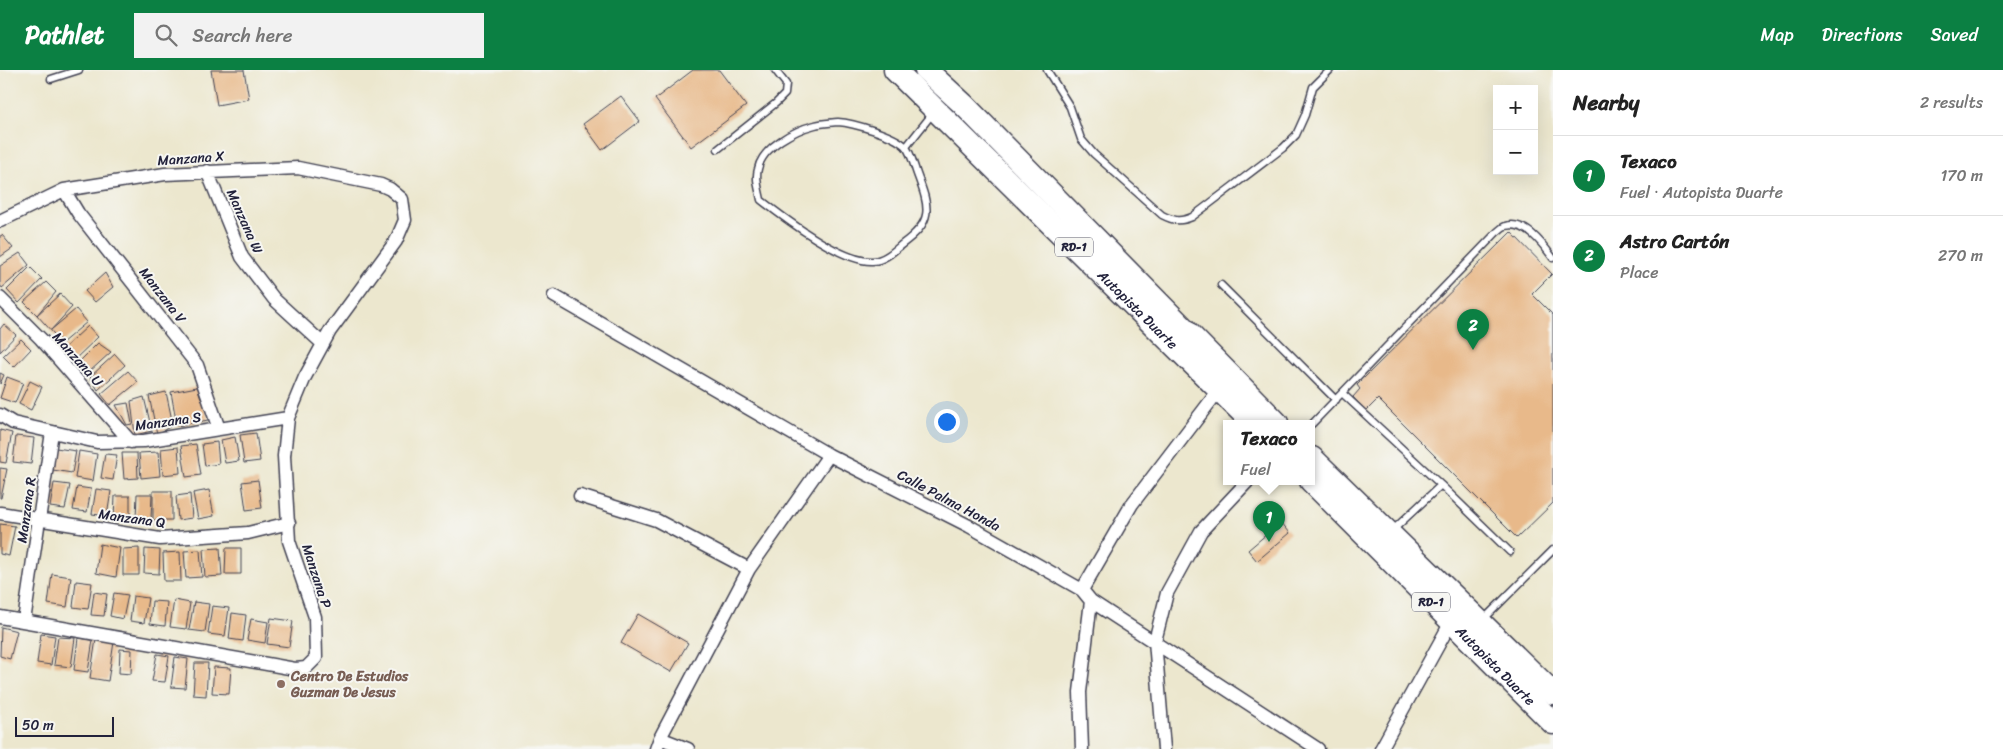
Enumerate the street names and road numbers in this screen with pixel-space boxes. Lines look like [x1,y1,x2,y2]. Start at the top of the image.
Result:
street label: Manzana X [157,144,225,173]
street label: Manzana W [219,185,270,258]
road number: RD-1 [1055,238,1093,256]
street label: Manzana V [132,262,193,330]
street label: Autopista Duarte [1090,263,1184,356]
street label: Manzana U [46,326,110,393]
street label: Manzana S [133,404,203,439]
street label: Calle Palma Honda [892,463,1005,538]
street label: Manzana R [9,475,44,545]
street label: Manzana Q [97,501,167,536]
street label: Manzana P [294,541,339,612]
road number: RD-1 [1412,592,1450,612]
street label: Autopista Duarte [1448,619,1541,712]

